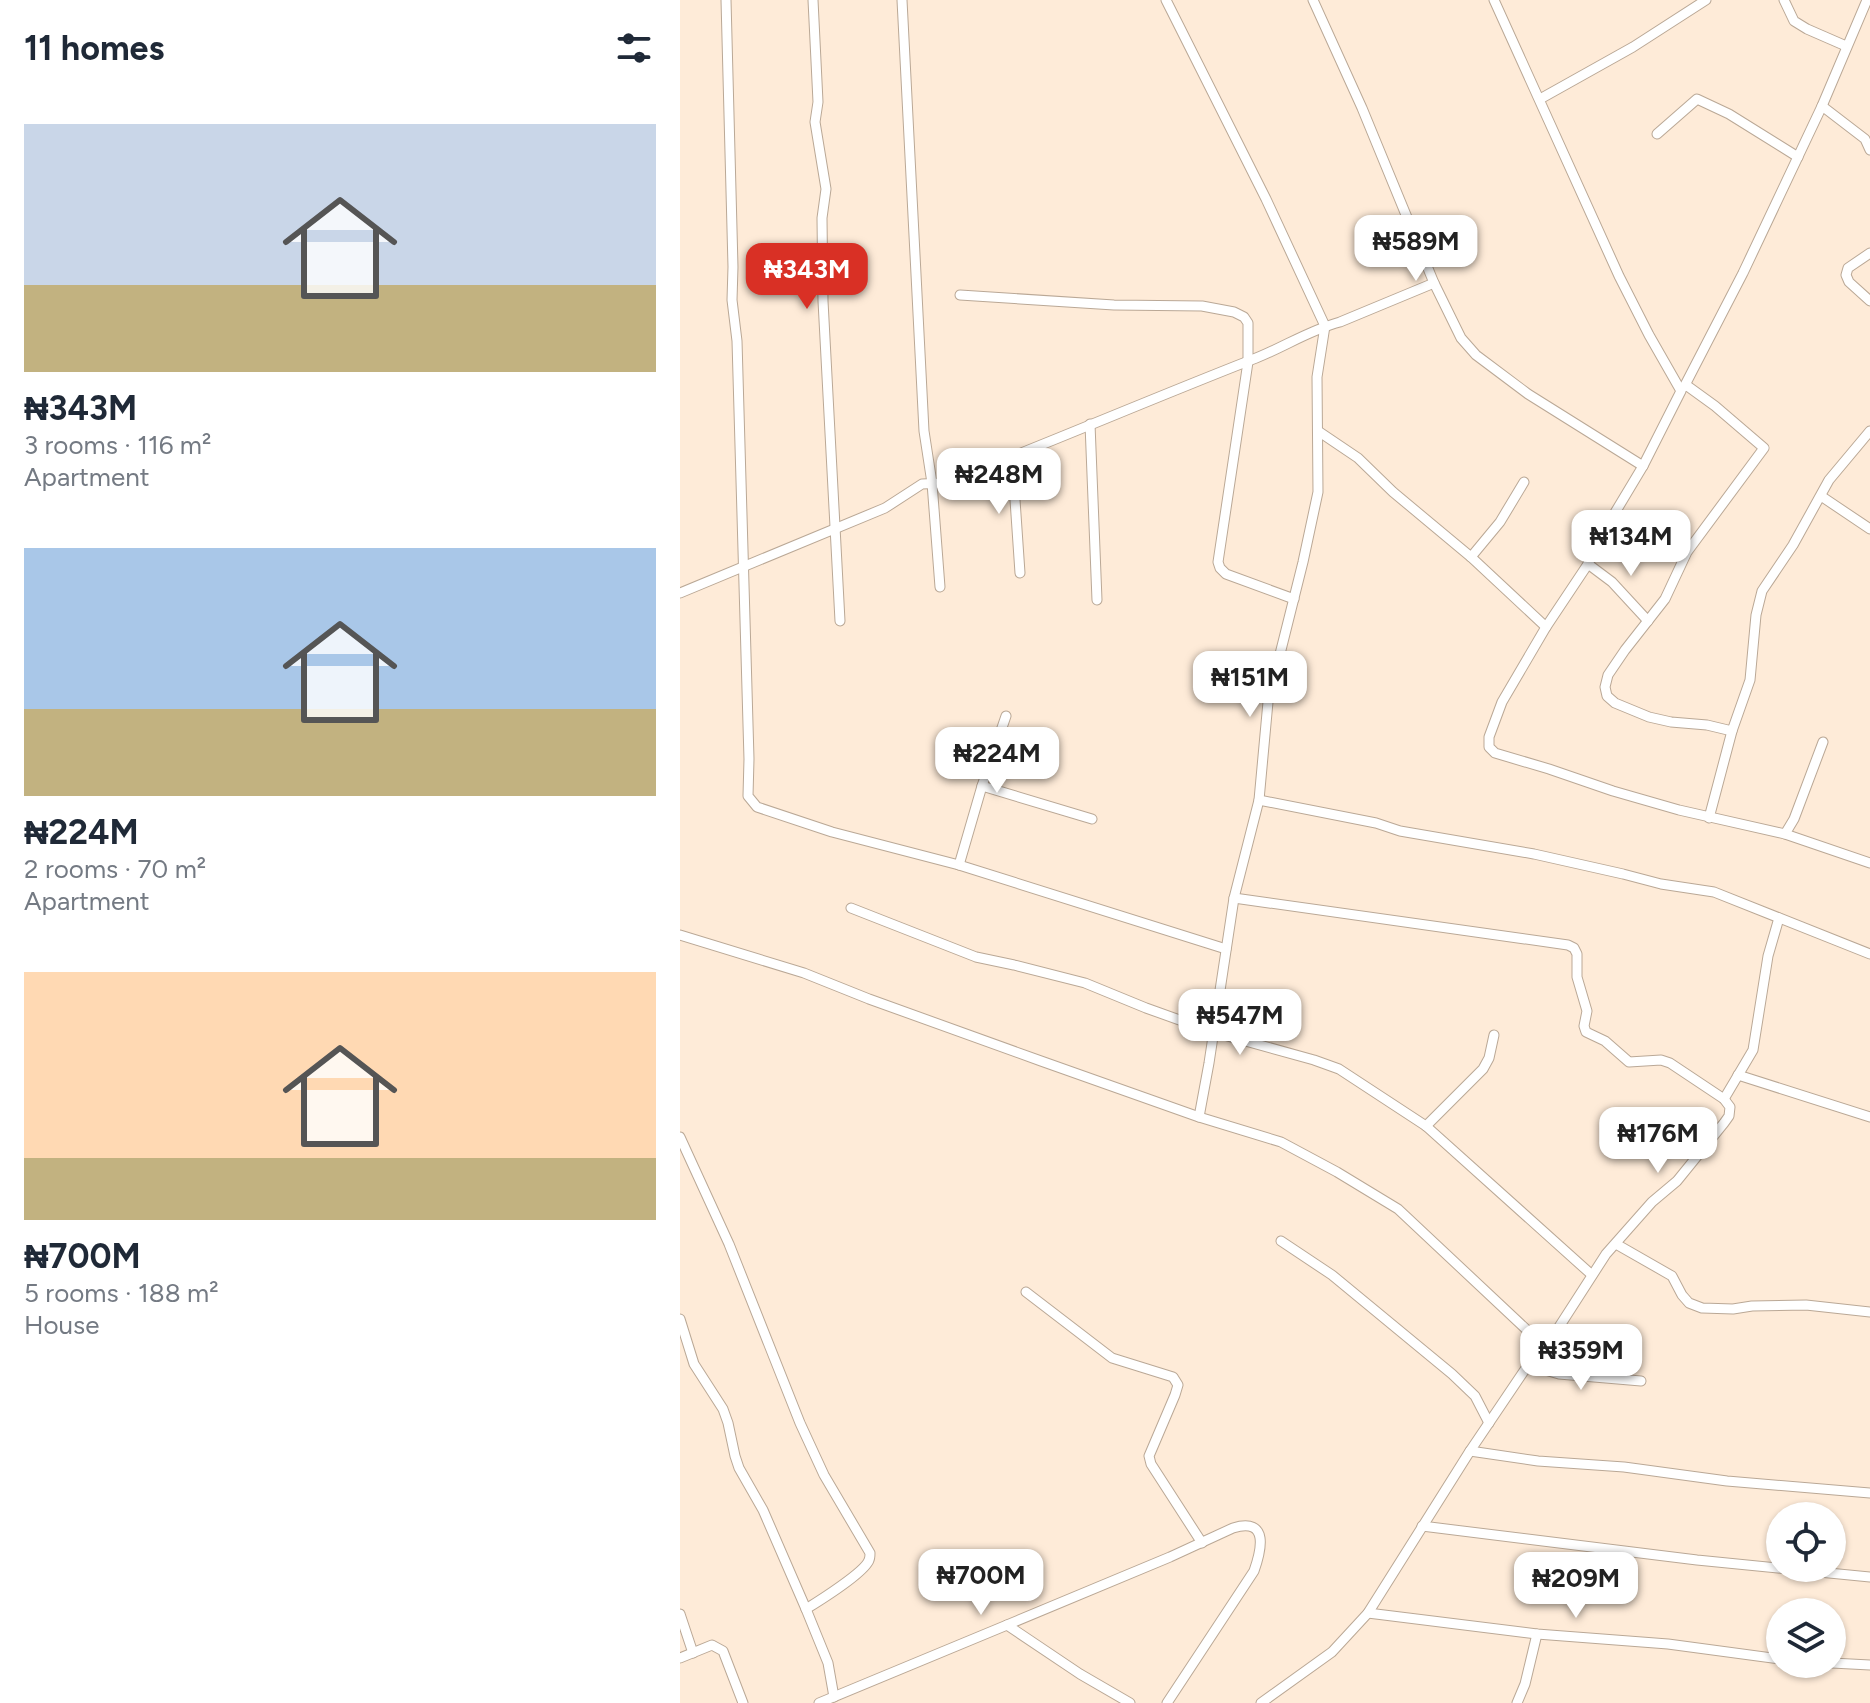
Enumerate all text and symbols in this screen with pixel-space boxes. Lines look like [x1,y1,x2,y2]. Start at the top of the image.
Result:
icon: filters [612,26,656,70]
text: 11 homes [24,28,164,69]
icon: home [268,176,412,320]
pin: ₦589M [1360,215,1472,283]
text: ₦589M [1372,225,1460,257]
pin: ₦343M [751,243,863,311]
text: ₦343M [764,253,850,285]
text: ₦343M [24,388,137,429]
text: 3 rooms · 116 m² [24,429,211,461]
pin: ₦248M [943,448,1055,516]
text: ₦248M [955,458,1043,490]
text: Apartment [24,461,150,493]
pin: ₦134M [1575,510,1687,578]
text: ₦134M [1590,520,1672,552]
icon: home [268,600,412,744]
pin: ₦151M [1194,651,1306,719]
text: ₦151M [1211,661,1289,693]
pin: ₦224M [941,727,1053,795]
text: ₦224M [953,737,1041,769]
text: ₦224M [24,812,139,853]
text: 2 rooms · 70 m² [24,853,206,885]
text: Apartment [24,885,150,917]
pin: ₦547M [1184,989,1296,1057]
text: ₦547M [1196,999,1284,1031]
icon: home [268,1024,412,1168]
pin: ₦176M [1602,1107,1714,1175]
text: ₦176M [1617,1117,1699,1149]
text: ₦700M [24,1236,141,1277]
text: 5 rooms · 188 m² [24,1277,219,1309]
text: House [24,1309,99,1341]
pin: ₦359M [1525,1324,1637,1392]
text: ₦359M [1538,1334,1624,1366]
map controls [1766,1502,1846,1678]
button: locate [1766,1502,1846,1582]
pin: ₦700M [925,1549,1037,1617]
pin: ₦209M [1520,1552,1632,1620]
text: ₦700M [936,1559,1026,1591]
text: ₦209M [1532,1562,1620,1594]
button: layers [1766,1598,1846,1678]

